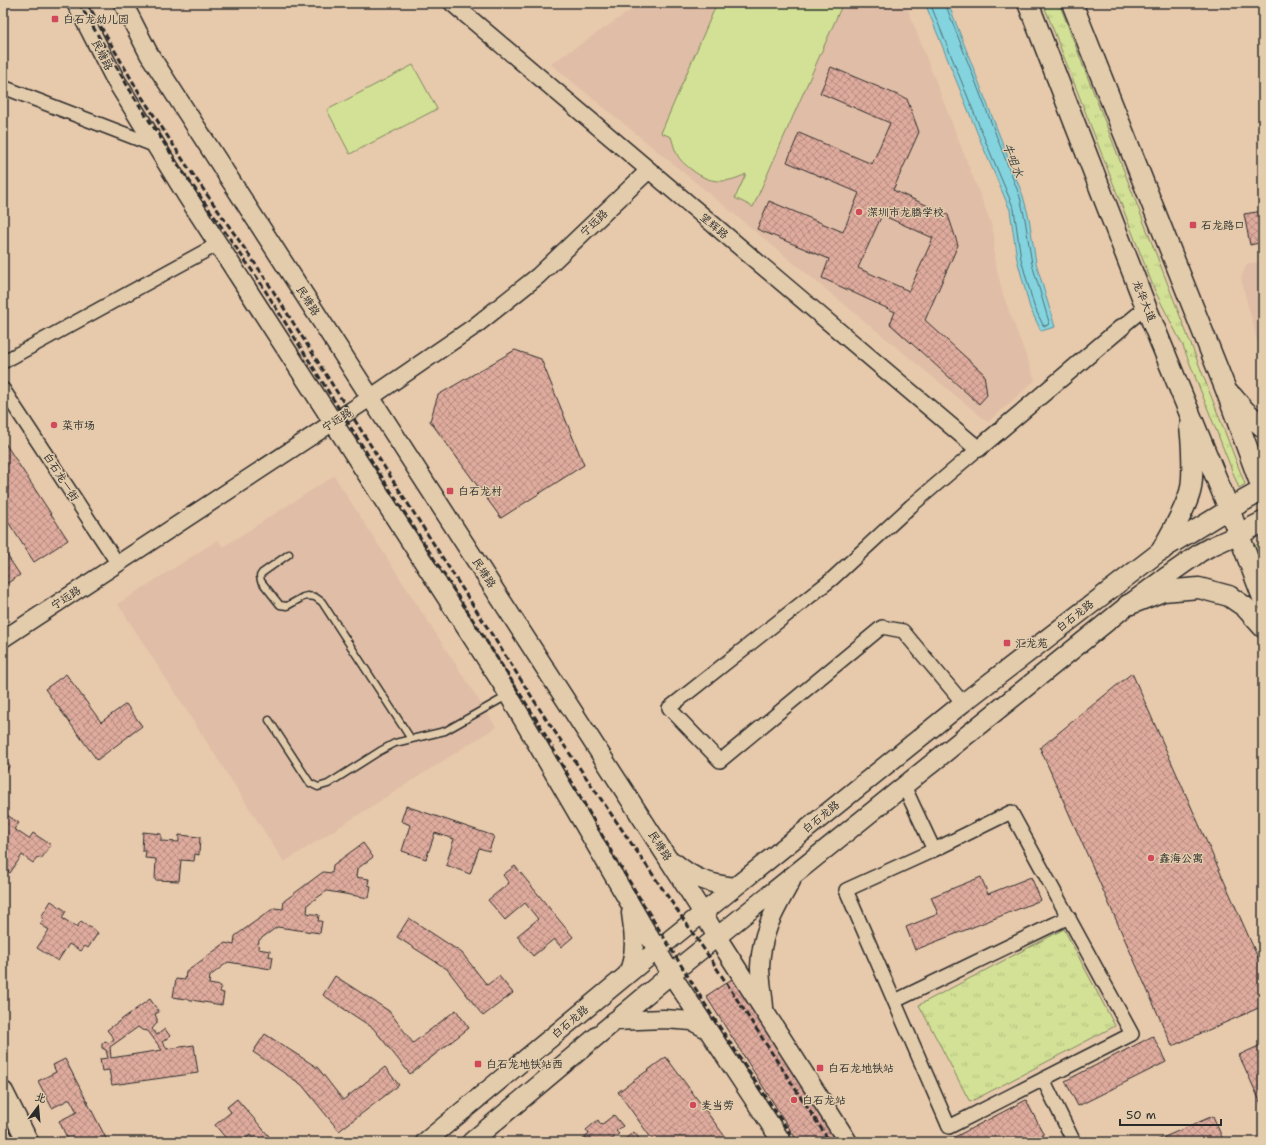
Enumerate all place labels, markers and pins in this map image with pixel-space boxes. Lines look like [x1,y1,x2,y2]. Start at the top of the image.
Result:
place label: 白石龙幼儿园 [63,12,129,27]
marker: 白石龙幼儿园 [50,14,60,24]
place label: 深圳市龙腾学校 [867,205,944,220]
marker: 深圳市龙腾学校 [854,207,864,217]
place label: 石龙路口 [1201,218,1245,233]
marker: 石龙路口 [1188,220,1198,230]
place label: 菜市场 [62,418,95,433]
marker: 菜市场 [49,420,59,430]
place label: 白石龙村 [458,484,502,499]
marker: 白石龙村 [445,486,455,496]
place label: 汇龙苑 [1015,636,1048,651]
marker: 汇龙苑 [1002,638,1012,648]
place label: 鑫海公寓 [1159,851,1203,866]
marker: 鑫海公寓 [1146,853,1156,863]
place label: 白石龙地铁站西 [486,1057,563,1072]
marker: 白石龙地铁站西 [473,1059,483,1069]
place label: 白石龙地铁站 [828,1061,894,1076]
marker: 白石龙地铁站 [815,1063,825,1073]
place label: 白石龙站 [802,1093,846,1108]
marker: 白石龙站 [789,1095,799,1105]
place label: 麦当劳 [701,1098,734,1113]
marker: 麦当劳 [688,1100,698,1110]

